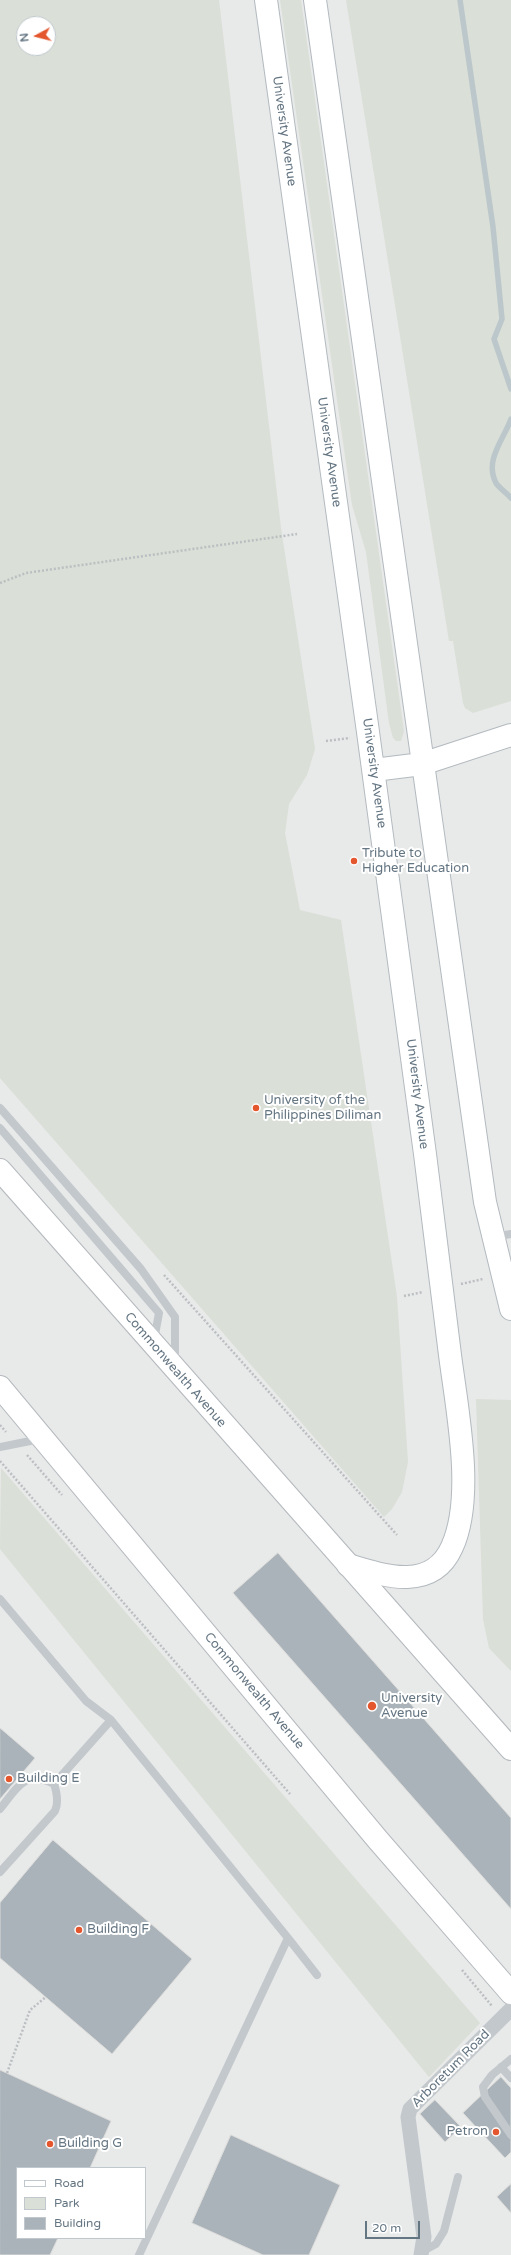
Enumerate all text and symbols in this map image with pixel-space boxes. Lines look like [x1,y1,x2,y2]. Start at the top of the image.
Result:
north arrow [16,16,56,56]
text: N [18,32,32,43]
street label: University Avenue [269,75,299,187]
street label: University Avenue [314,396,344,508]
street label: University Avenue [359,717,389,829]
place label: Tribute to Higher Education [362,846,469,877]
marker: Tribute to Higher Education [349,856,359,866]
street label: University Avenue [402,1038,432,1150]
place label: University of the Philippines Diliman [264,1093,381,1124]
marker: University of the Philippines Diliman [251,1103,261,1113]
street label: Commonwealth Avenue [121,1309,229,1431]
street label: Commonwealth Avenue [201,1630,307,1752]
place label: University Avenue [381,1691,442,1722]
marker: University Avenue [366,1700,378,1712]
place label: Building E [17,1771,80,1787]
marker: Building E [4,1774,14,1784]
place label: Building F [87,1922,149,1938]
marker: Building F [74,1925,84,1935]
street label: Arboretum Road [409,2027,493,2111]
place label: Petron [447,2124,488,2140]
marker: Petron [491,2127,501,2137]
place label: Building G [58,2136,122,2152]
marker: Building G [45,2139,55,2149]
legend [16,2167,146,2239]
text: Road [54,2176,84,2190]
text: Park [54,2196,80,2210]
scale bar [367,2213,422,2239]
text: Building [54,2216,101,2230]
text: 20 m [372,2221,401,2235]

